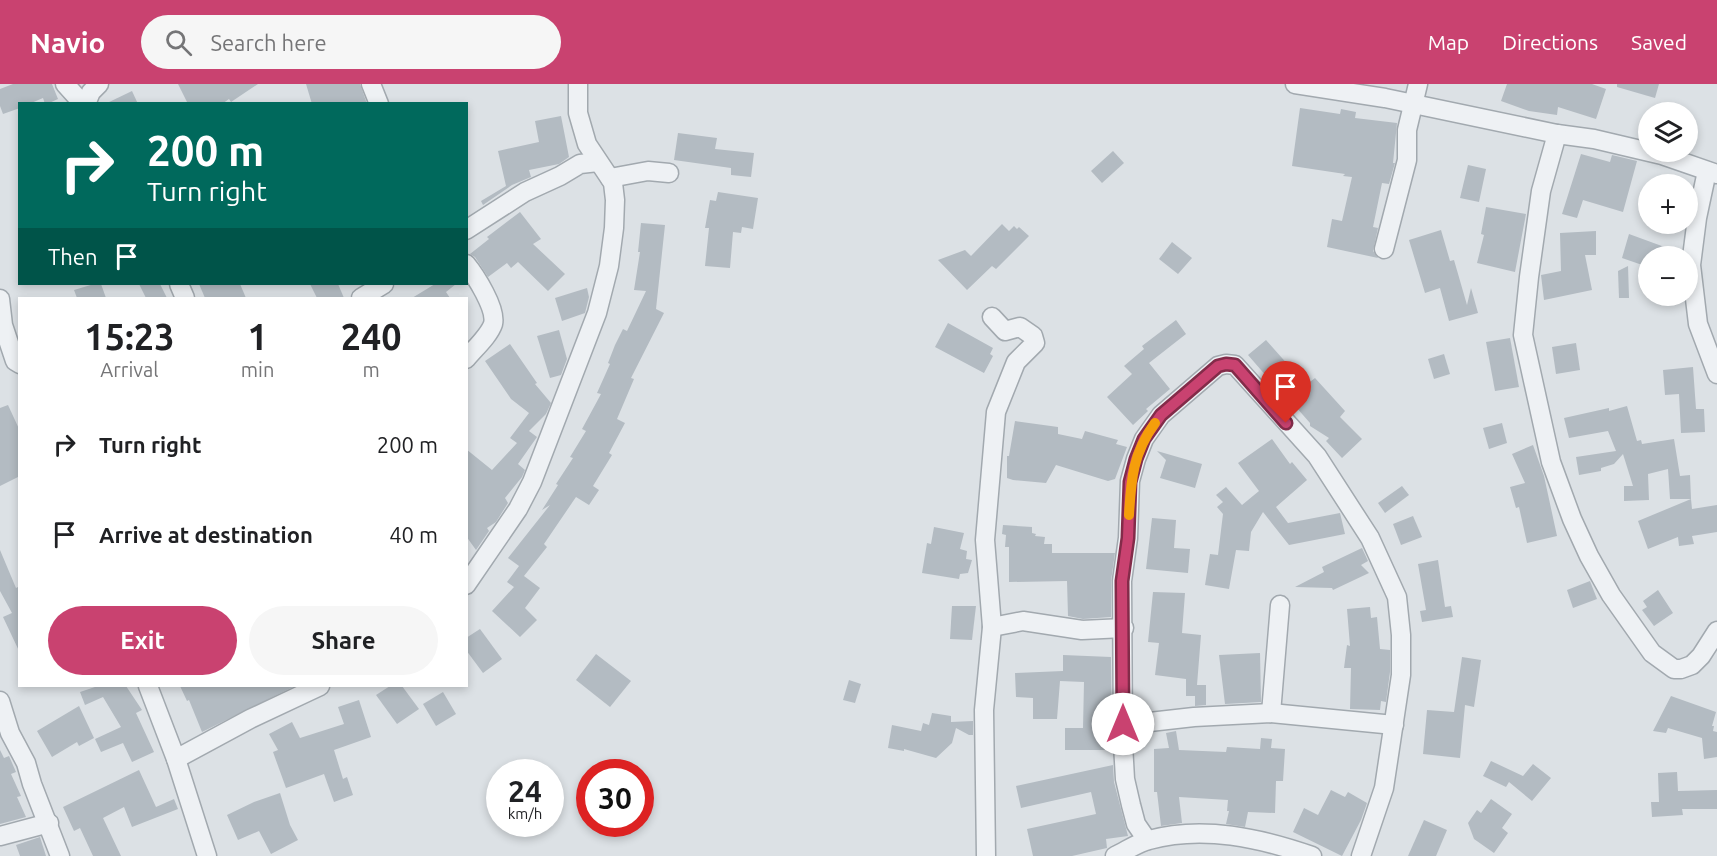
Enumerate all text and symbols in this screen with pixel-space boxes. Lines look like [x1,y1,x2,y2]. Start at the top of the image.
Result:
search box [141,15,561,69]
icon: search [162,26,195,59]
text: Navio [30,27,105,58]
text: Search here [210,30,327,55]
text: Map [1428,30,1469,54]
text: Directions [1502,30,1598,54]
text: Saved [1631,30,1687,54]
map controls [1638,102,1698,306]
button: layers [1638,102,1698,162]
icon: right [48,126,126,204]
text: 200 m [147,127,264,174]
button: + [1638,174,1698,234]
text: Turn right [147,176,267,206]
icon: arrive [110,240,143,273]
text: Then [48,244,98,269]
button: − [1638,246,1698,306]
text: 15:23 [84,316,174,357]
text: 1 [247,316,268,357]
text: 240 [341,316,402,357]
text: Arrival [100,358,159,381]
text: min [241,358,274,381]
text: m [363,358,380,381]
pin [1260,361,1311,423]
icon: arrive [1269,370,1302,403]
icon: right [48,428,81,461]
text: Turn right [99,432,201,457]
text: 200 m [377,432,438,457]
icon: arrive [48,518,81,551]
text: Arrive at destination [99,522,313,547]
text: 40 m [389,522,438,547]
button: Exit [48,606,237,675]
button: Share [249,606,438,675]
position arrow [1091,692,1155,756]
speed limit sign: 30 [576,759,654,837]
text: 24 [508,774,542,808]
text: km/h [508,805,542,822]

